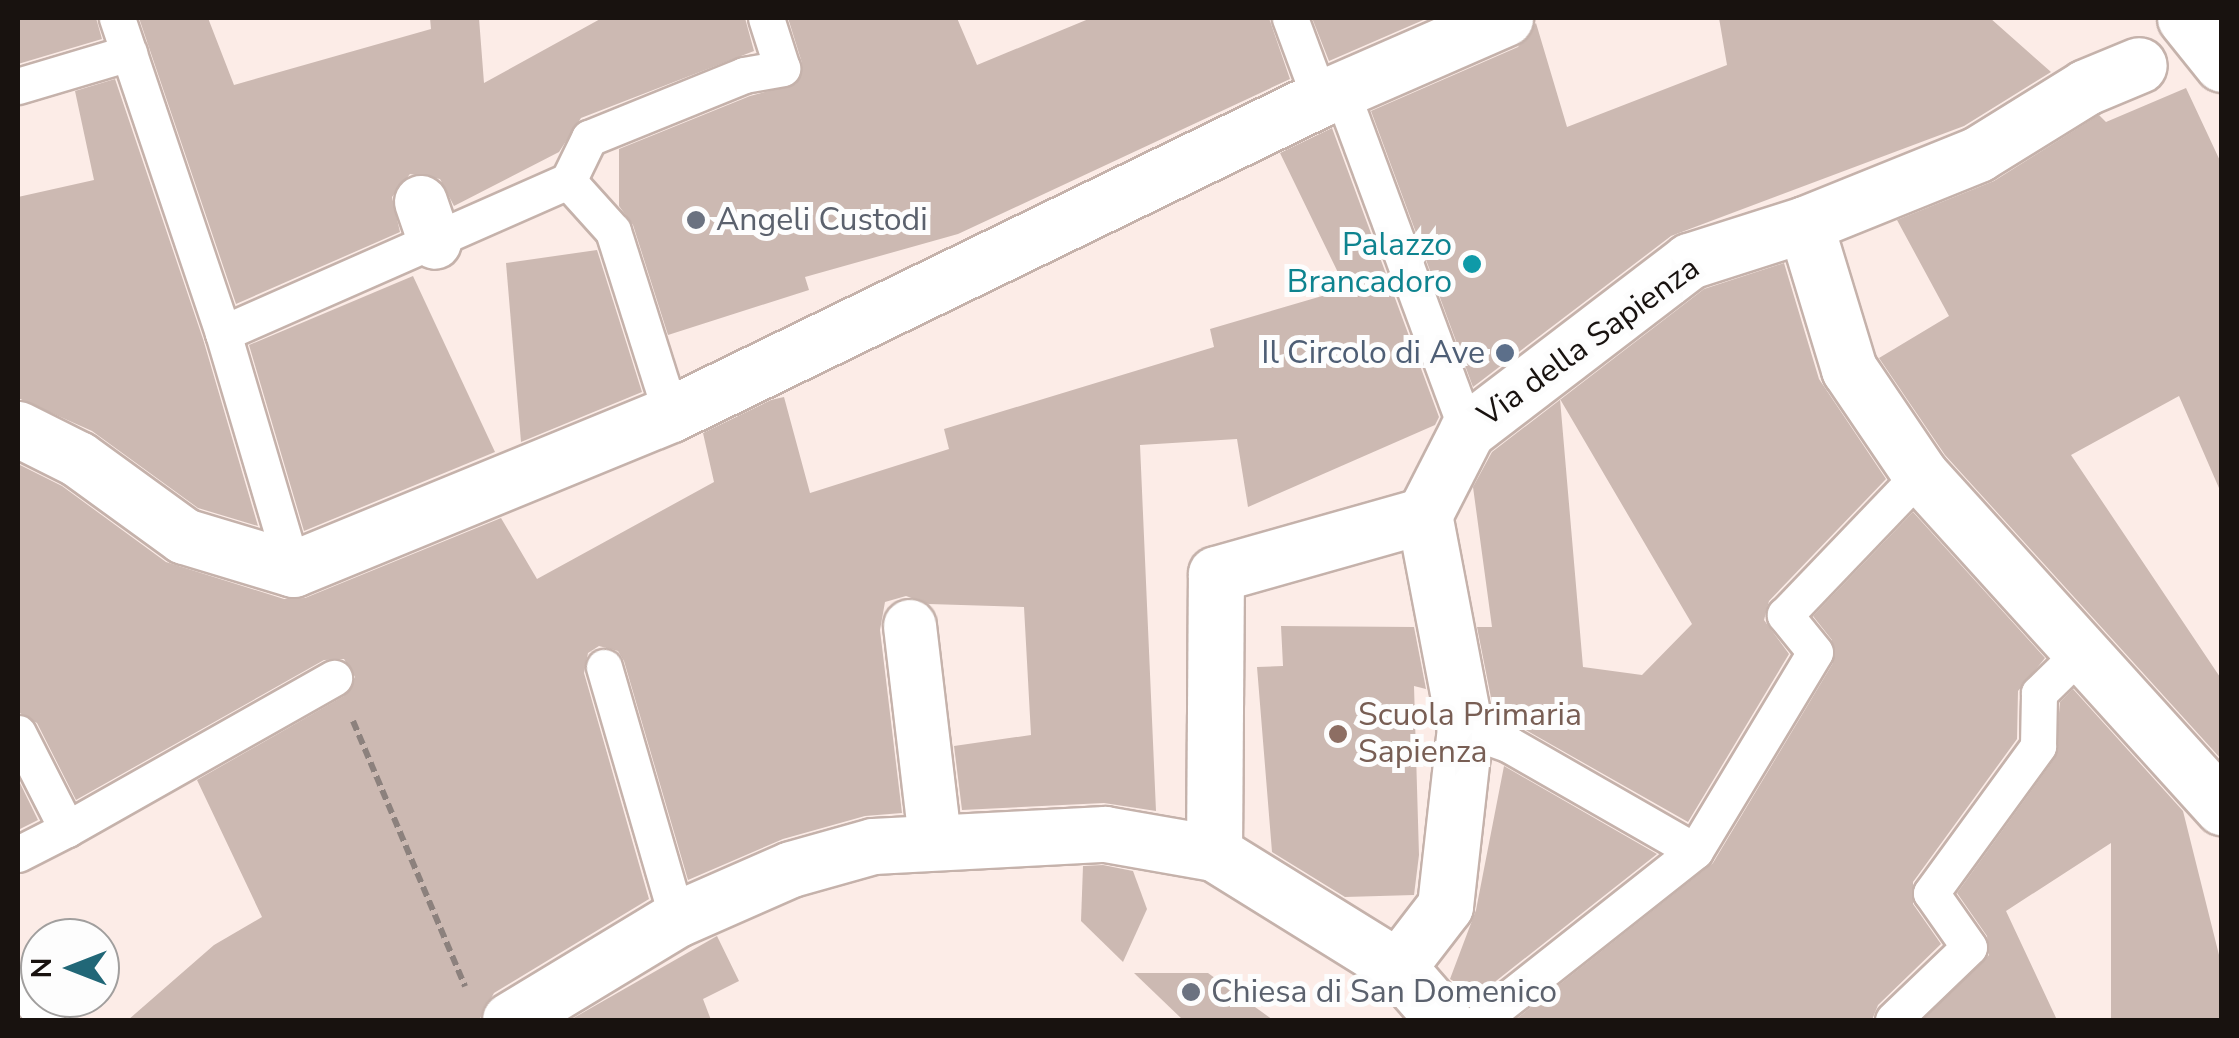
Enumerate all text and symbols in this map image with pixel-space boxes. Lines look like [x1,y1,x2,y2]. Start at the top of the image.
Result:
place label: Angeli Custodi [716,201,928,239]
marker: Angeli Custodi [685,209,707,231]
place label: Palazzo Brancadoro [1287,227,1452,302]
street label: Via della Sapienza [1471,249,1707,435]
marker: Palazzo Brancadoro [1461,253,1483,275]
place label: Il Circolo di Ave [1261,334,1485,372]
marker: Il Circolo di Ave [1494,342,1516,364]
place label: Scuola Primaria Sapienza [1358,697,1582,772]
marker: Scuola Primaria Sapienza [1327,723,1349,745]
north arrow [20,918,120,1018]
text: N [23,958,61,978]
place label: Chiesa di San Domenico [1211,973,1557,1011]
marker: Chiesa di San Domenico [1180,981,1202,1003]

